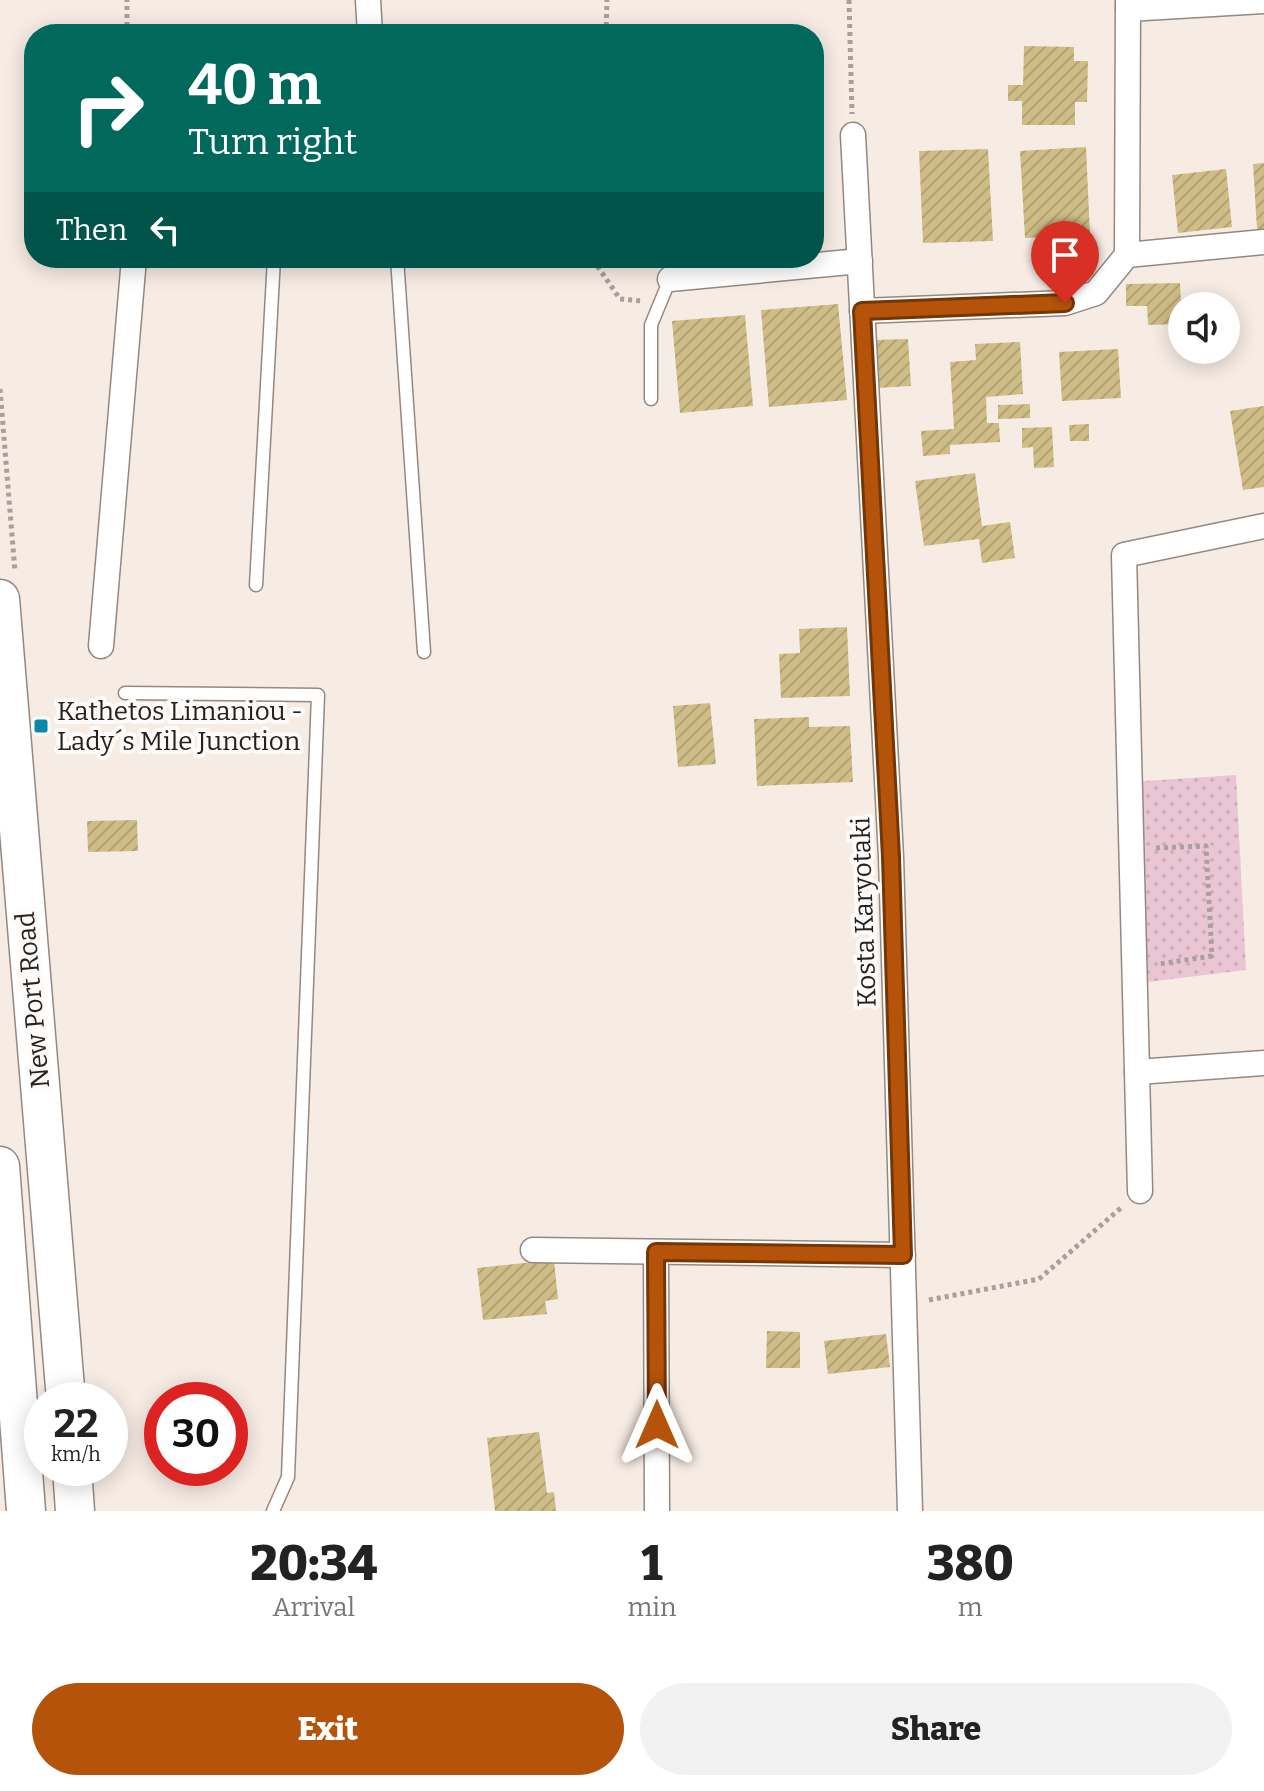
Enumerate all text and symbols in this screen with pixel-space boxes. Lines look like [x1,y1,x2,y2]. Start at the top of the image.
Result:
text: 40 m [188,52,321,119]
icon: right [56,56,160,160]
text: Turn right [188,120,357,164]
icon: left [143,208,187,252]
text: Then [56,212,127,248]
pin [1031,221,1099,303]
icon: arrive [1043,233,1087,277]
map controls [1168,292,1240,364]
button: sound [1168,292,1240,364]
place label: Kathetos Limaniou - Lady´s Mile Junction [57,696,303,757]
marker: Kathetos Limaniou - Lady´s Mile Junction [32,717,50,735]
street label: Kosta Karyotaki [845,816,883,1008]
street label: New Port Road [10,910,56,1090]
speed limit sign: 30 [144,1382,248,1486]
position arrow [615,1383,699,1467]
text: 22 [53,1400,99,1448]
text: km/h [51,1442,101,1466]
text: 20:34 [250,1535,377,1593]
text: 1 [641,1535,663,1593]
text: 380 [927,1535,1014,1593]
text: Arrival [273,1592,355,1623]
text: min [627,1592,677,1623]
text: m [958,1592,983,1623]
button: Exit [32,1683,624,1775]
button: Share [640,1683,1232,1775]

